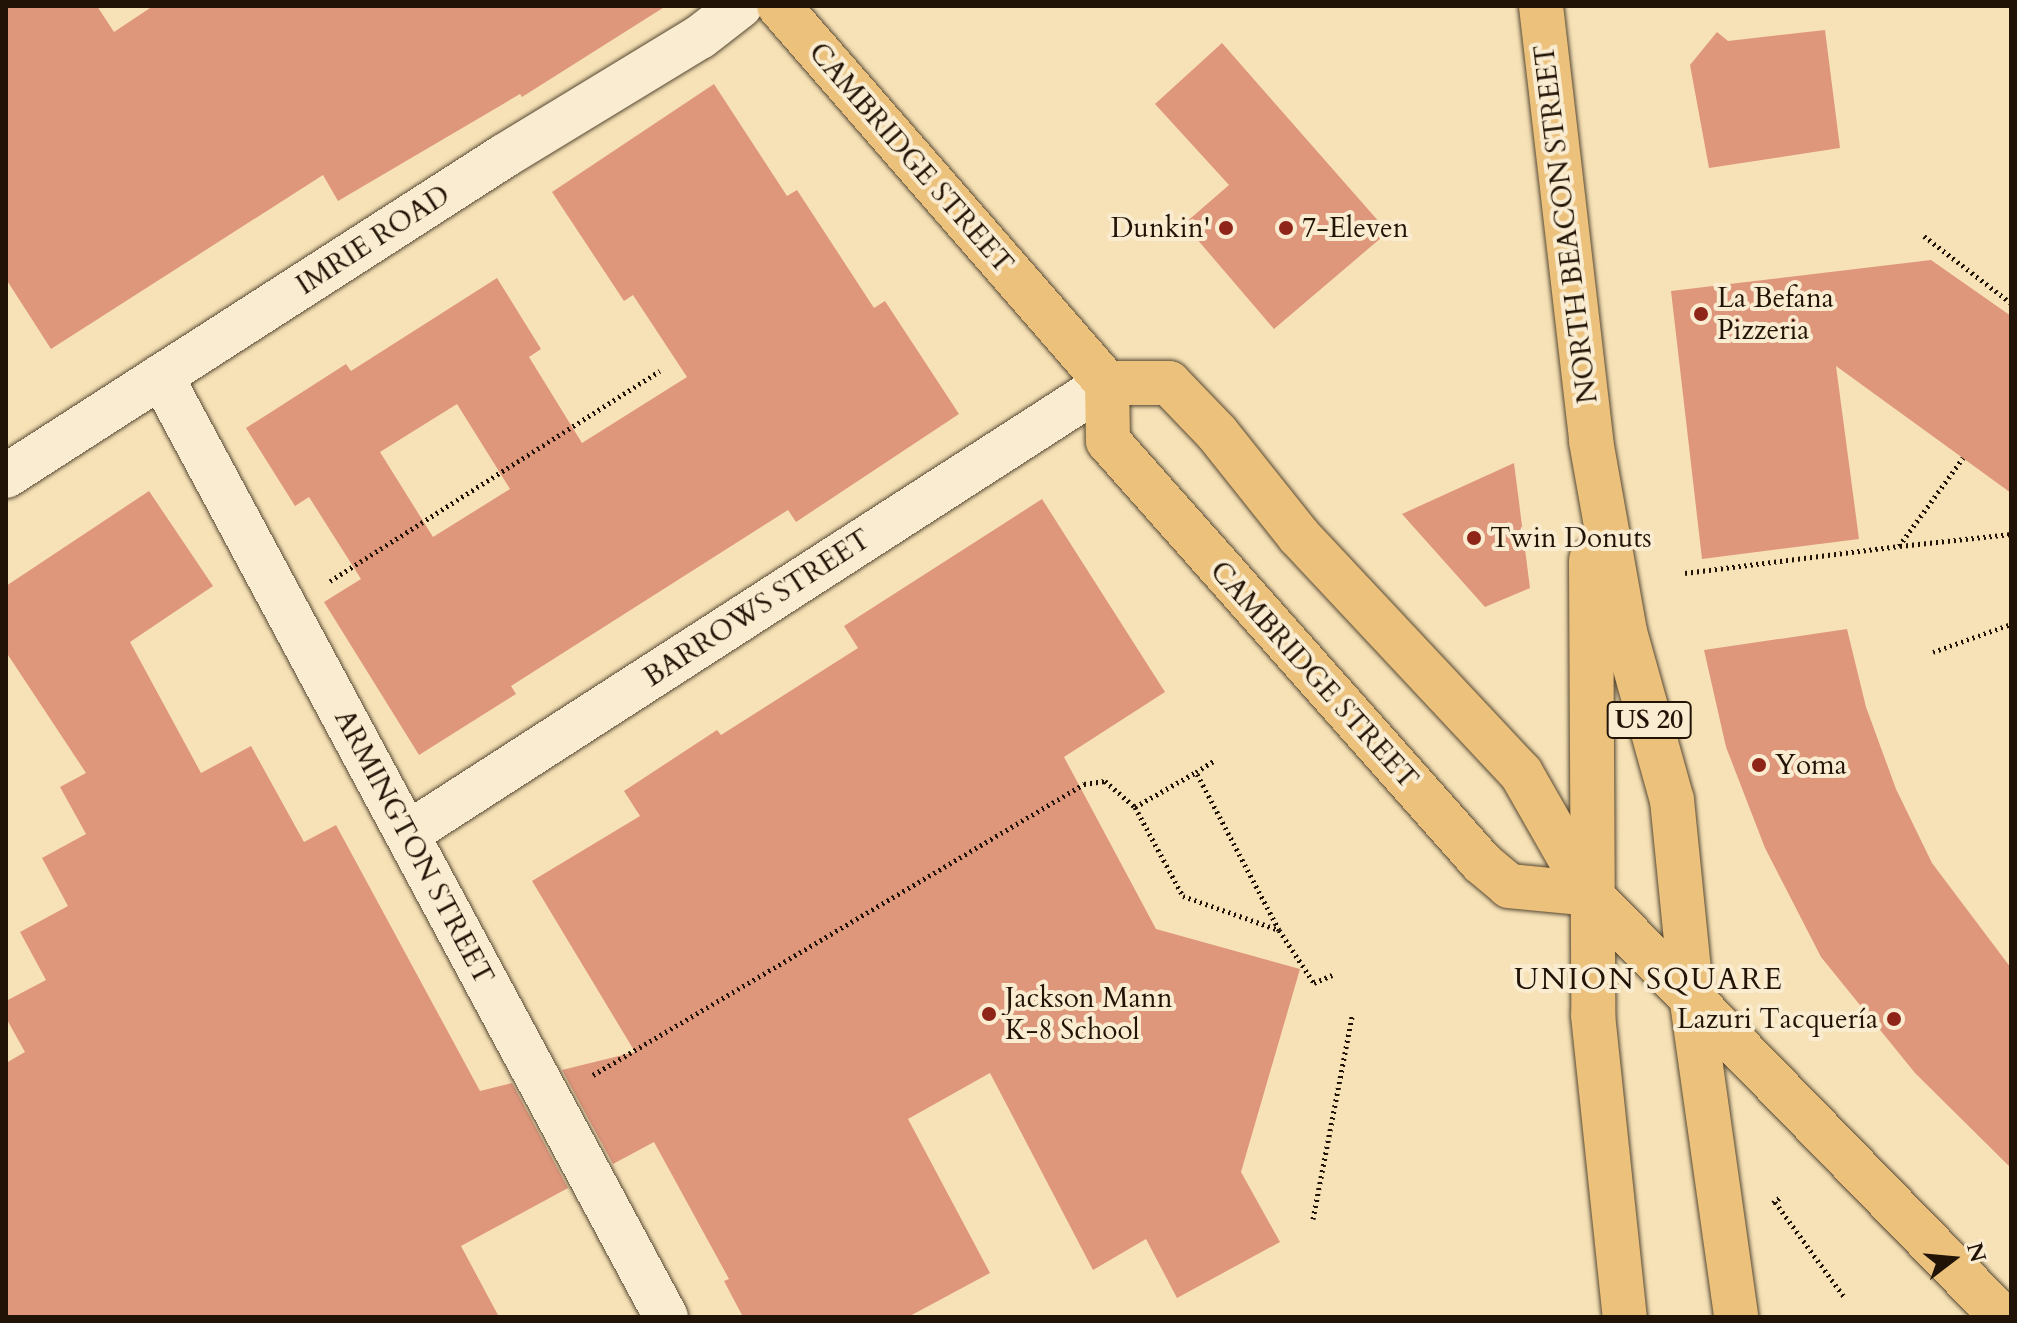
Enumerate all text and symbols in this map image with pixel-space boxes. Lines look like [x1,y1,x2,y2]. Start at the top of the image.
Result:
street label: CAMBRIDGE STREET [802,36,1020,280]
street label: NORTH BEACON STREET [1527,43,1605,405]
street label: IMRIE ROAD [290,178,456,302]
place label: Dunkin' [1111,211,1210,245]
place label: 7-Eleven [1302,211,1409,245]
marker: Dunkin' [1217,219,1235,237]
marker: 7-Eleven [1277,219,1295,237]
place label: La Befana Pizzeria [1717,281,1834,347]
marker: La Befana Pizzeria [1692,305,1710,323]
place label: Twin Donuts [1490,521,1652,555]
street label: BARROWS STREET [637,522,877,694]
marker: Twin Donuts [1465,529,1483,547]
street label: CAMBRIDGE STREET [1203,554,1425,796]
road number: US 20 [1605,698,1693,742]
street label: ARMINGTON STREET [327,704,501,990]
place label: Yoma [1775,748,1847,782]
marker: Yoma [1750,756,1768,774]
district label: UNION SQUARE [1514,962,1784,998]
place label: Jackson Mann K-8 School [1005,981,1173,1047]
place label: Lazuri Tacquería [1677,1002,1878,1036]
marker: Jackson Mann K-8 School [980,1005,998,1023]
marker: Lazuri Tacquería [1885,1010,1903,1028]
north arrow [1913,1219,1993,1299]
text: N [1959,1239,1993,1266]

